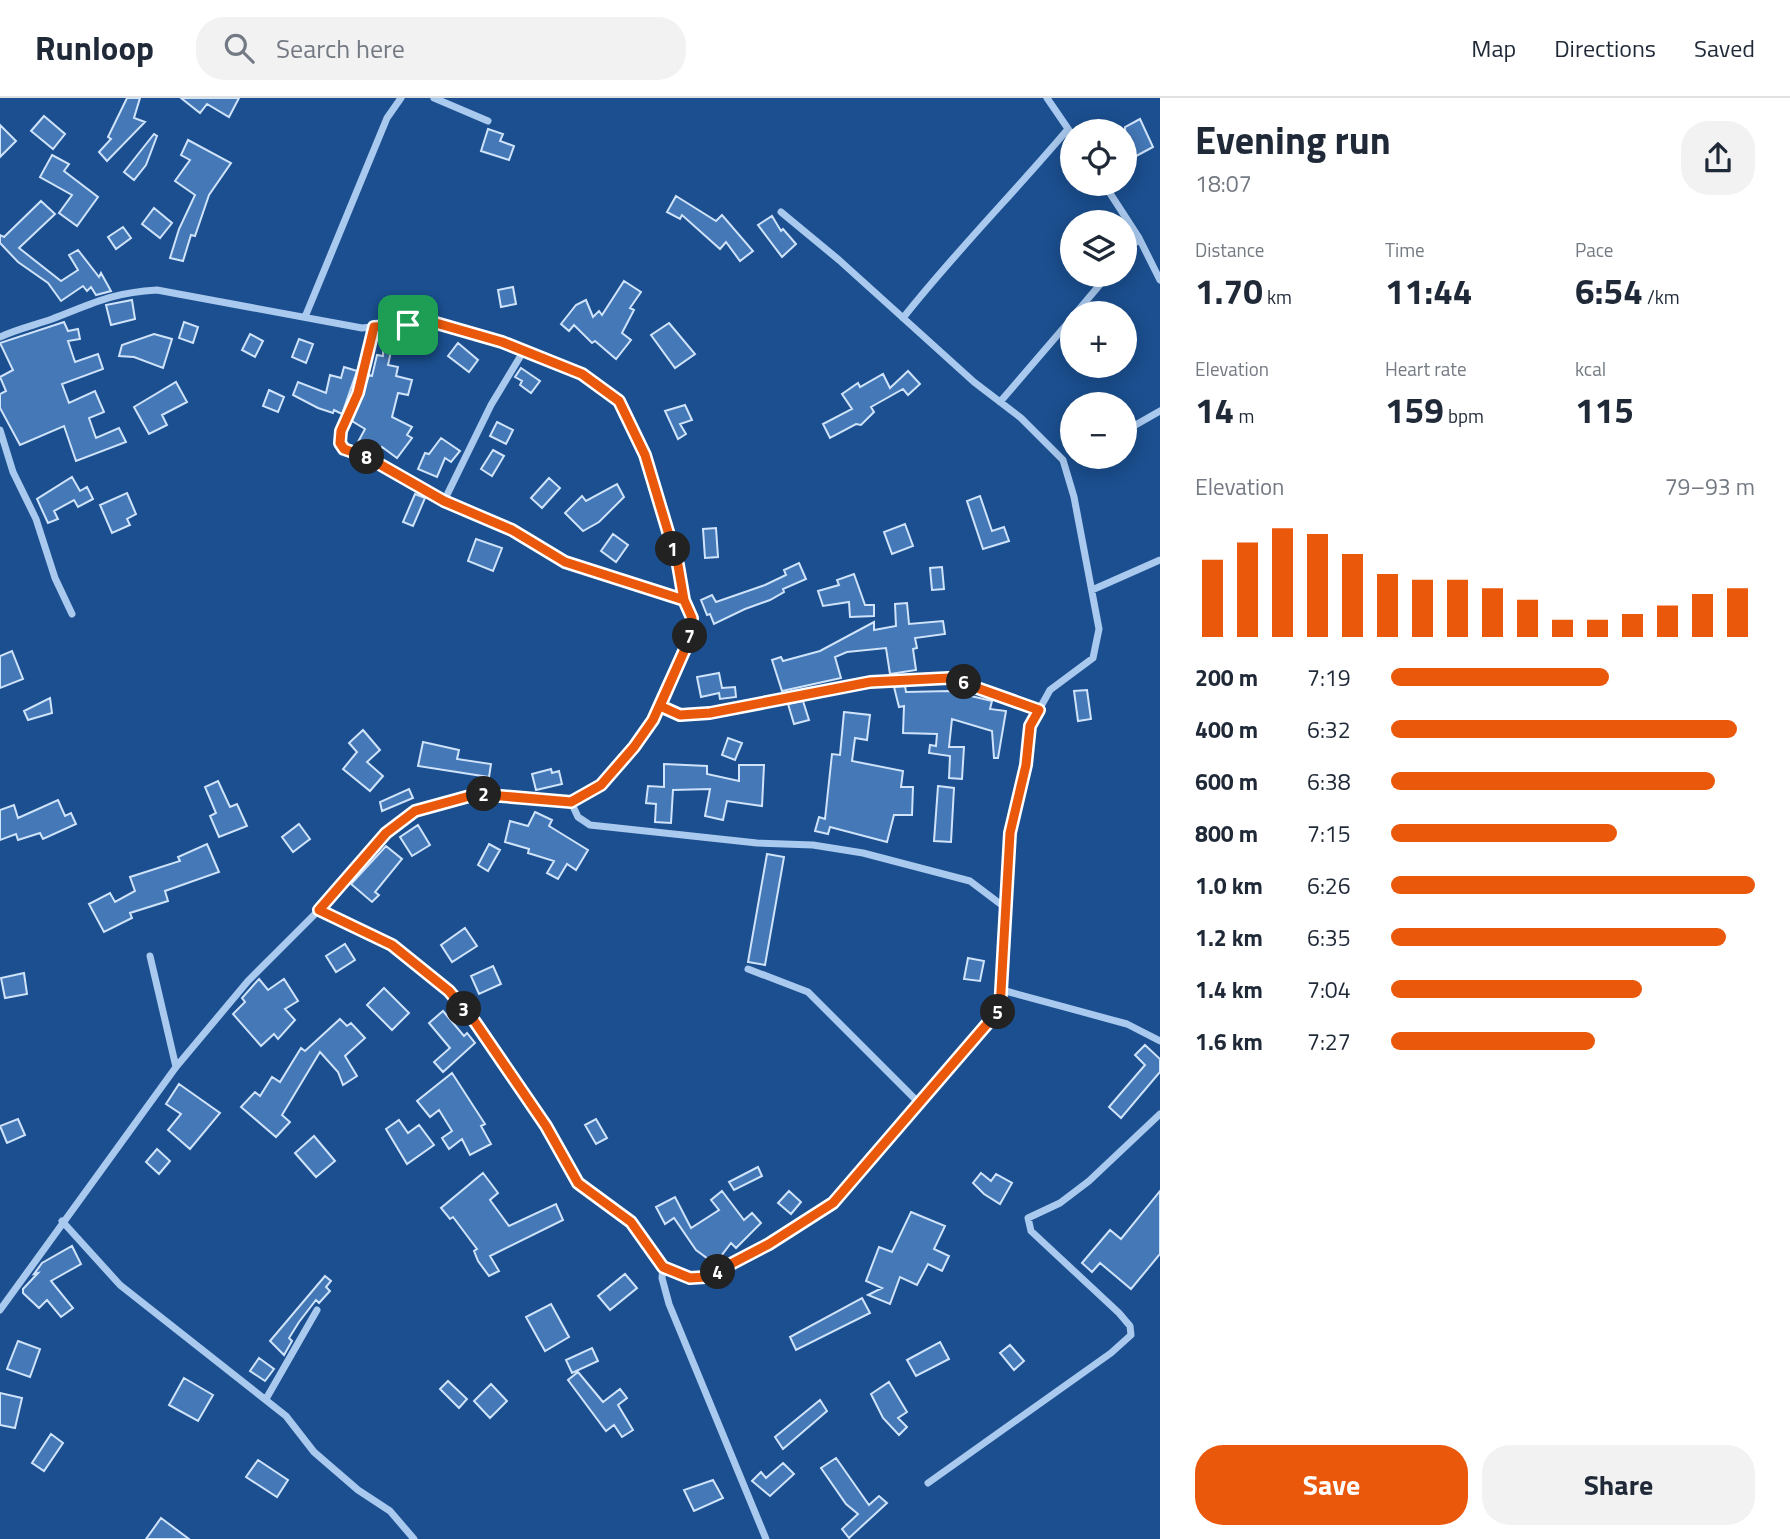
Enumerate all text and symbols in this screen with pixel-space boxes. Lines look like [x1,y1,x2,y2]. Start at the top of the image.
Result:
search box [196,17,686,80]
text: Runloop [35,23,154,73]
icon: search [220,29,258,67]
text: Search here [276,29,405,68]
text: Map [1471,30,1516,66]
text: Directions [1554,30,1656,66]
text: Saved [1694,30,1755,66]
text: Evening run [1195,111,1391,169]
map controls [1060,119,1137,469]
button: locate [1060,119,1137,196]
button: share [1681,121,1755,195]
text: 18:07 [1195,166,1252,201]
button: layers [1060,210,1137,287]
text: Distance [1195,235,1264,264]
text: Time [1385,235,1425,264]
text: Pace [1575,235,1613,264]
text: 1.70 [1195,264,1263,318]
text: 11:44 [1385,264,1472,318]
text: 6:54 [1575,264,1643,318]
text: km [1263,282,1292,311]
text: /km [1643,282,1680,311]
pin [378,295,438,355]
button: + [1060,301,1137,378]
icon: arrive [389,306,427,344]
text: Elevation [1195,354,1269,383]
text: Heart rate [1385,354,1467,383]
text: kcal [1575,354,1606,383]
text: 14 [1195,383,1234,437]
text: 159 [1385,383,1444,437]
text: 115 [1575,383,1634,437]
button: − [1060,392,1137,469]
text: m [1234,401,1254,430]
text: bpm [1444,401,1484,430]
pin: 8 [350,440,384,474]
text: 8 [361,442,372,471]
text: Elevation [1195,469,1284,504]
text: 79–93 m [1665,469,1755,504]
pin: 1 [656,532,690,566]
text: 1 [667,534,678,563]
pin: 7 [672,618,708,654]
text: 7 [684,621,695,650]
text: 200 m [1195,660,1258,695]
text: 7:19 [1307,660,1351,695]
pin: 6 [946,664,982,700]
text: 6 [958,667,969,696]
text: 400 m [1195,712,1258,747]
text: 6:32 [1307,712,1351,747]
text: 600 m [1195,764,1258,799]
text: 6:38 [1307,764,1351,799]
pin: 2 [466,776,502,812]
text: 2 [478,779,489,808]
text: 800 m [1195,816,1258,851]
text: 7:15 [1307,816,1351,851]
text: 1.0 km [1195,868,1263,903]
text: 6:26 [1307,868,1351,903]
text: 1.2 km [1195,920,1263,955]
text: 6:35 [1307,920,1351,955]
text: 1.4 km [1195,972,1263,1007]
text: 7:04 [1307,972,1351,1007]
pin: 3 [447,992,482,1026]
text: 3 [458,994,469,1023]
pin: 5 [981,995,1016,1030]
text: 5 [992,997,1003,1026]
text: 1.6 km [1195,1024,1263,1059]
text: 7:27 [1307,1024,1351,1059]
pin: 4 [700,1254,736,1290]
text: 4 [712,1257,723,1286]
button: Save [1195,1445,1468,1525]
button: Share [1482,1445,1755,1525]

